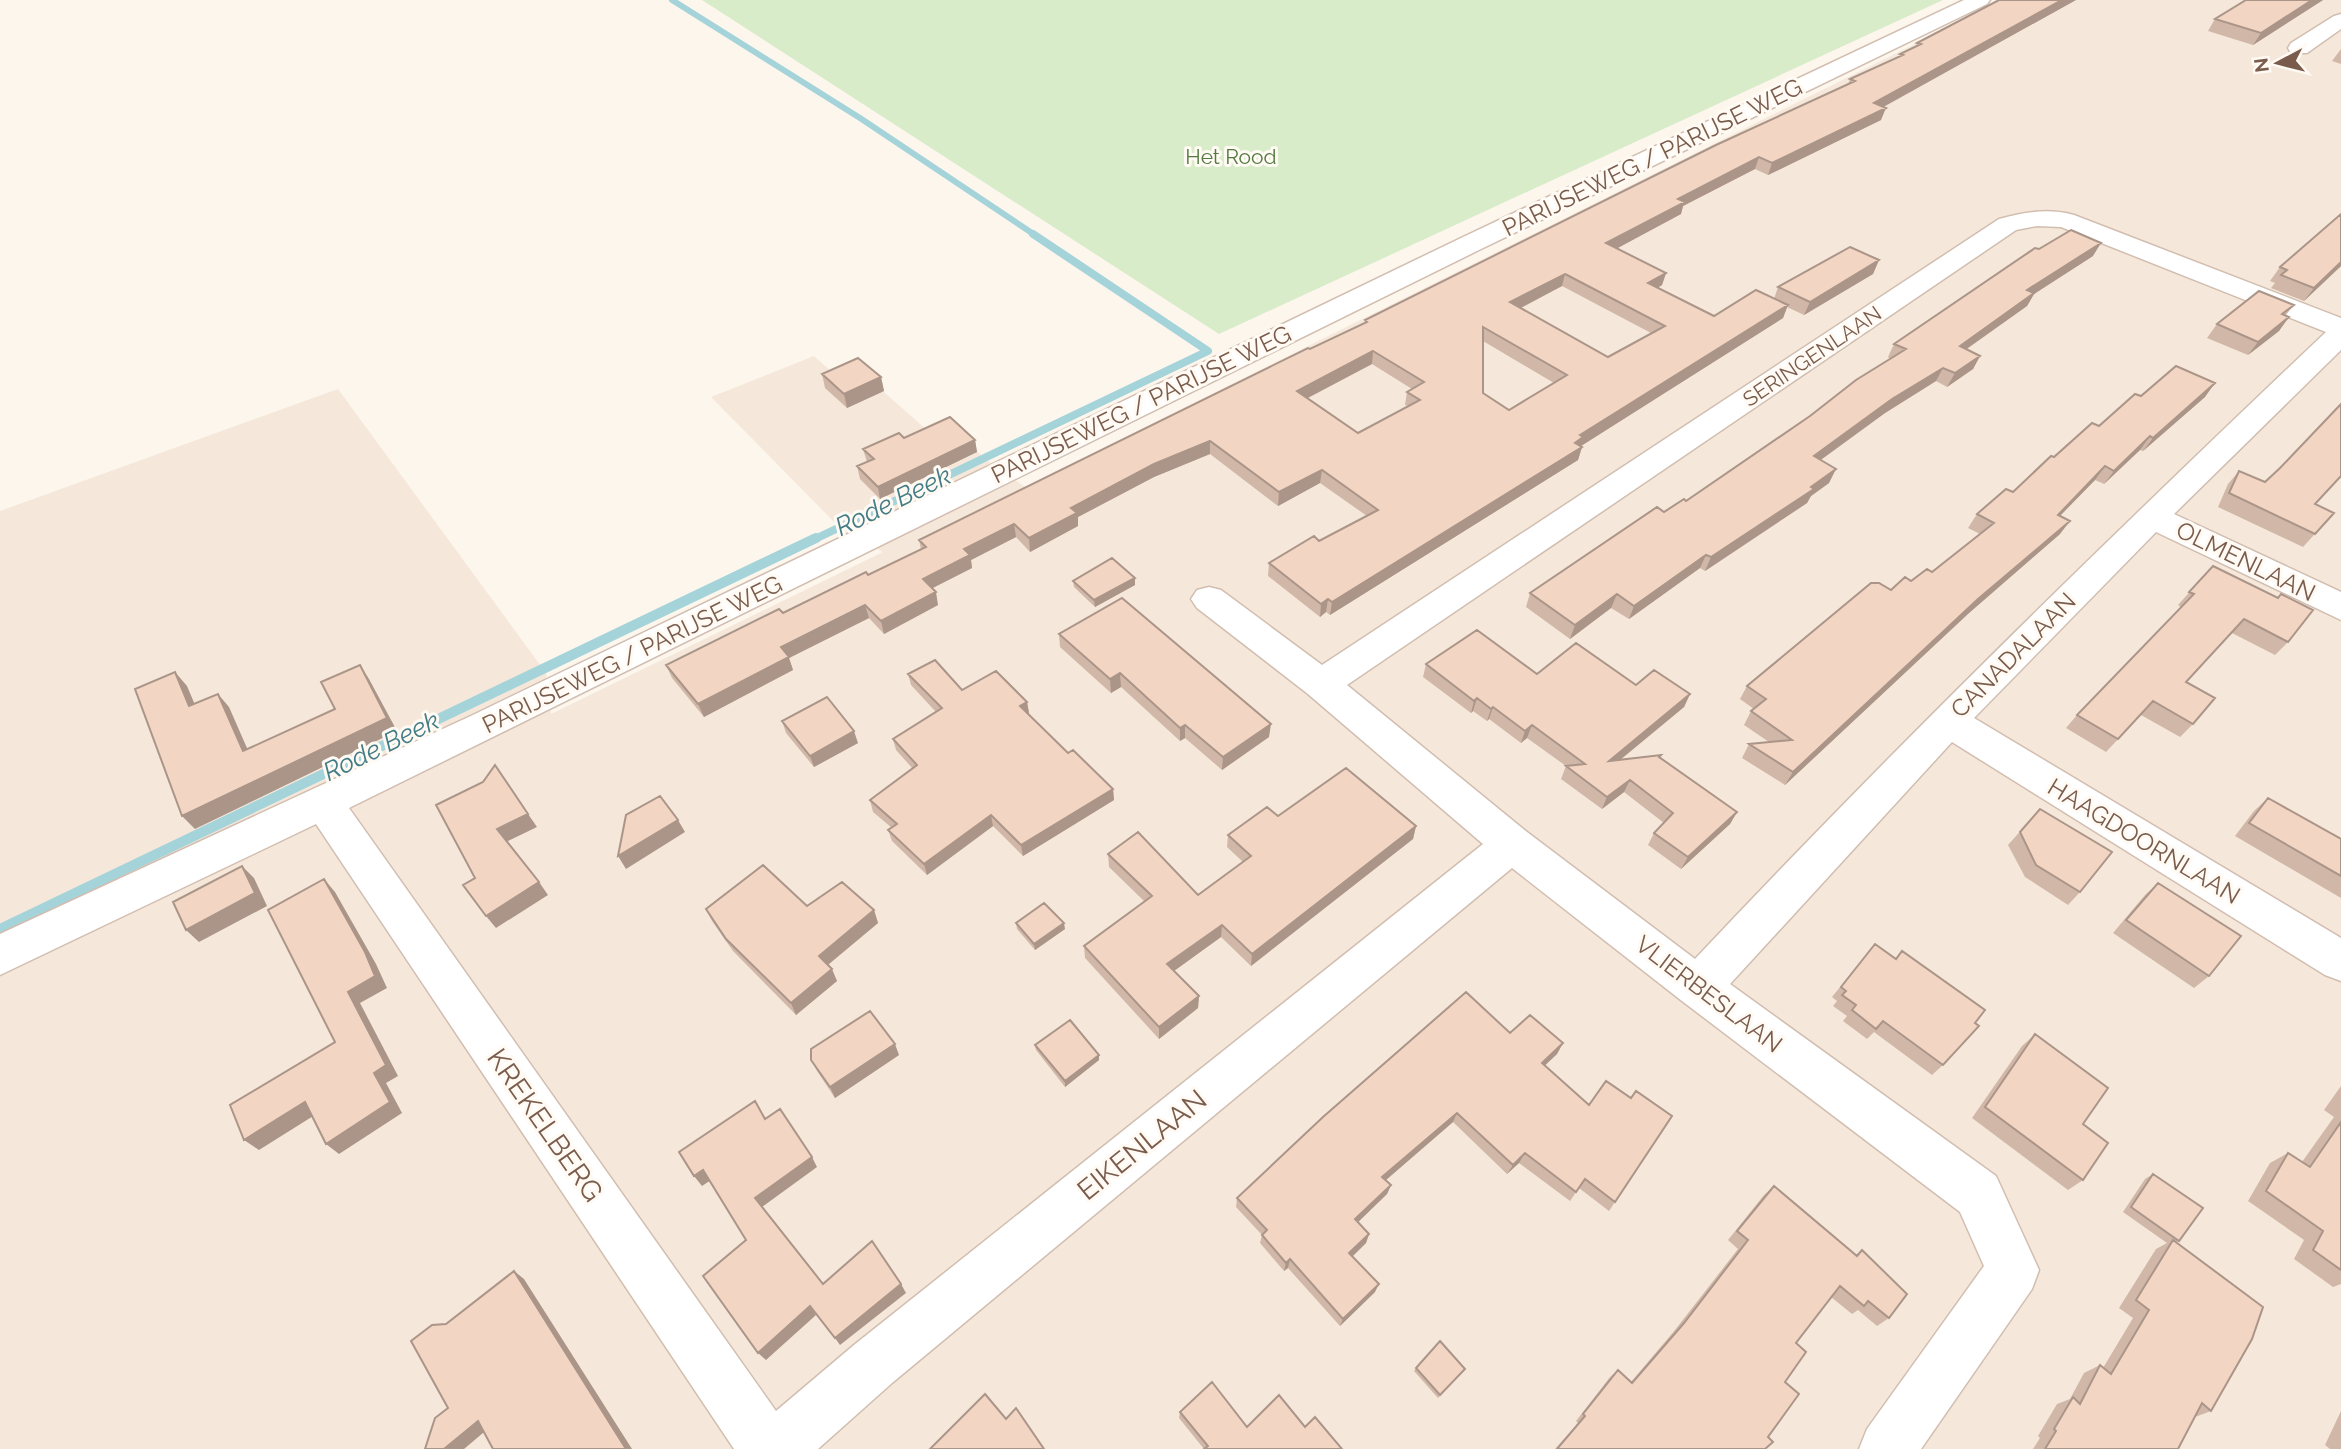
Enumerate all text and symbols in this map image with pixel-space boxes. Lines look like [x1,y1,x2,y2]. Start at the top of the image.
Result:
north arrow [2243,28,2313,98]
text: N [2249,57,2273,74]
street label: PARIJSEWEG / PARIJSE WEG [1497,72,1807,242]
park label: Het Rood [1185,144,1277,169]
street label: SERINGENLAAN [1738,300,1886,412]
street label: PARIJSEWEG / PARIJSE WEG [986,319,1296,489]
water label: Rode Beek [830,460,956,542]
street label: OLMENLAAN [2172,515,2320,607]
street label: PARIJSEWEG / PARIJSE WEG [477,569,787,739]
street label: CANADALAAN [1944,586,2082,724]
water label: Rode Beek [318,705,444,787]
street label: HAAGDOORNLAAN [2043,772,2245,910]
street label: VLIERBESLAAN [1630,929,1788,1059]
street label: KREKELBERG [480,1042,610,1208]
street label: EIKENLAAN [1071,1083,1213,1207]

